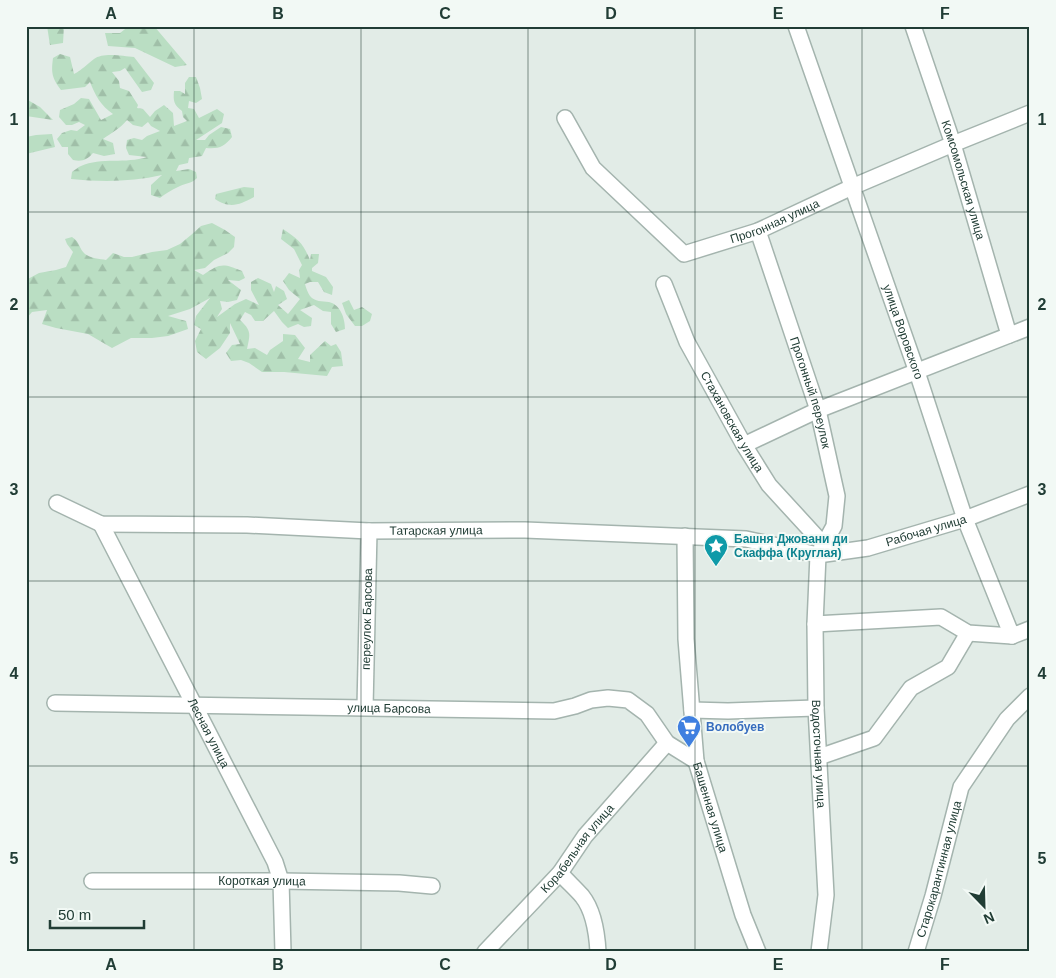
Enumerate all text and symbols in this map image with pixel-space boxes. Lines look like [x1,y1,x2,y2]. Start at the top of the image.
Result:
text: A [105,5,117,22]
text: B [272,5,284,22]
text: C [439,5,451,22]
text: D [605,5,617,22]
text: E [773,5,784,22]
text: F [940,5,950,22]
text: 1 [10,111,19,128]
text: 1 [1038,111,1047,128]
street label: Комсомольская улица [939,119,988,242]
street label: Прогонная улица [728,196,822,246]
street label: улица Воровского [880,283,926,381]
text: 2 [10,296,19,313]
text: 2 [1038,296,1047,313]
street label: Прогонный переулок [787,335,833,451]
street label: Стахановская улица [698,369,766,475]
text: 3 [10,481,19,498]
text: 3 [1038,481,1047,498]
street label: Рабочая улица [884,512,968,549]
street label: Татарская улица [390,523,483,538]
place label: Башня Джовани ди Скаффа (Круглая) [734,532,848,560]
place icon: Башня Джовани ди Скаффа (Круглая) [703,533,729,567]
street label: переулок Барсова [359,568,375,670]
text: 4 [10,665,19,682]
text: 4 [1038,665,1047,682]
street label: Лесная улица [185,696,232,771]
street label: Водосточная улица [809,700,828,809]
street label: улица Барсова [347,701,431,716]
supermarket icon: Волобуев [676,714,702,748]
place label: Волобуев [706,720,764,734]
street label: Башенная улица [690,761,731,855]
street label: Старокарантинная улица [914,799,964,939]
street label: Корабельная улица [538,801,617,896]
text: 5 [10,850,19,867]
text: 5 [1038,850,1047,867]
street label: Короткая улица [218,874,306,888]
north arrow [958,880,1008,930]
scale bar [50,898,144,930]
text: 50 m [58,906,91,923]
text: N [981,909,997,927]
text: A [105,956,117,973]
text: B [272,956,284,973]
text: C [439,956,451,973]
text: D [605,956,617,973]
text: E [773,956,784,973]
text: F [940,956,950,973]

